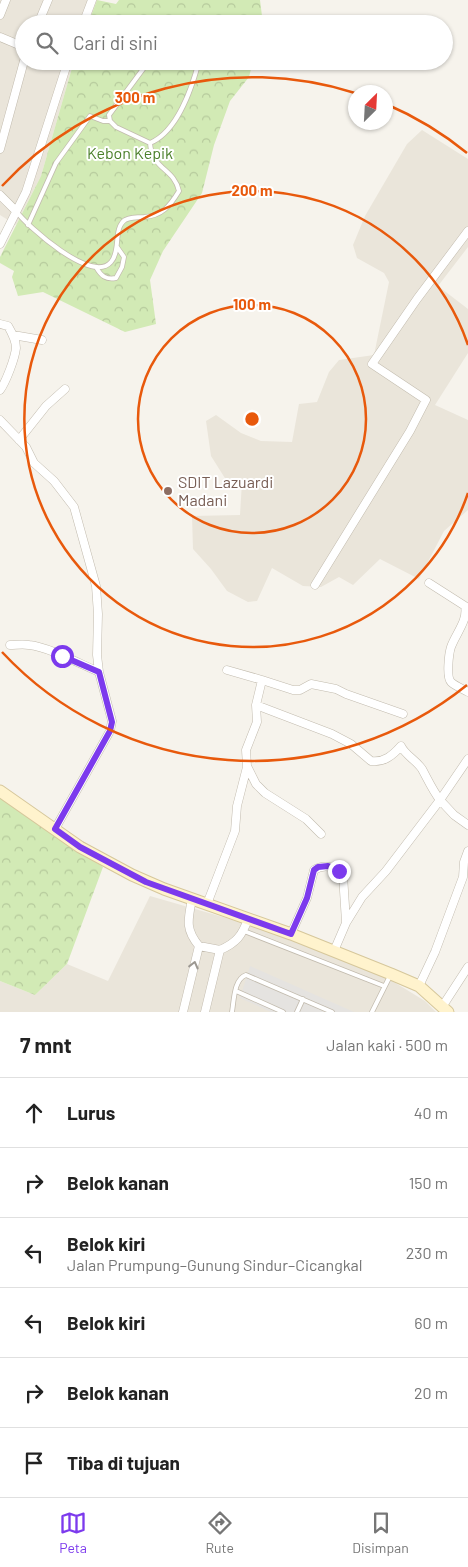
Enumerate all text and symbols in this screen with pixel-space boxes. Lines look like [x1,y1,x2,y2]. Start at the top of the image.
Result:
search box [15,15,453,70]
icon: search [33,29,61,57]
text: Cari di sini [73,31,158,54]
north arrow [348,85,393,130]
text: 300 m [115,88,155,106]
park label: Kebon Kepik [87,143,173,162]
text: 200 m [231,181,273,199]
text: 100 m [233,295,271,313]
centre of rings [243,410,261,428]
place label: SDIT Lazuardi Madani [178,472,273,509]
marker: SDIT Lazuardi Madani [162,485,174,497]
route start [51,645,74,668]
route end [328,860,351,883]
one-way arrow [189,961,199,969]
text: 7 mnt [20,1032,72,1057]
text: Jalan kaki · 500 m [326,1035,448,1054]
icon: ahead [20,1099,48,1127]
text: Lurus [67,1101,115,1124]
text: 40 m [414,1103,448,1122]
icon: right [20,1169,48,1197]
text: Belok kanan [67,1171,169,1194]
text: 150 m [409,1173,448,1192]
text: Belok kiri [67,1232,145,1255]
icon: left [20,1239,48,1267]
text: 230 m [406,1243,448,1262]
text: Jalan Prumpung–Gunung Sindur–Cicangkal [67,1255,362,1274]
icon: left [20,1309,48,1337]
text: Belok kiri [67,1311,145,1334]
text: 60 m [414,1313,448,1332]
icon: right [20,1379,48,1407]
text: Belok kanan [67,1381,169,1404]
text: 20 m [414,1383,448,1402]
icon: arrive [20,1449,48,1477]
text: Tiba di tujuan [67,1451,180,1474]
tab: Peta [59,1509,87,1556]
tab: Rute [206,1509,234,1556]
tab: Disimpan [352,1509,409,1556]

